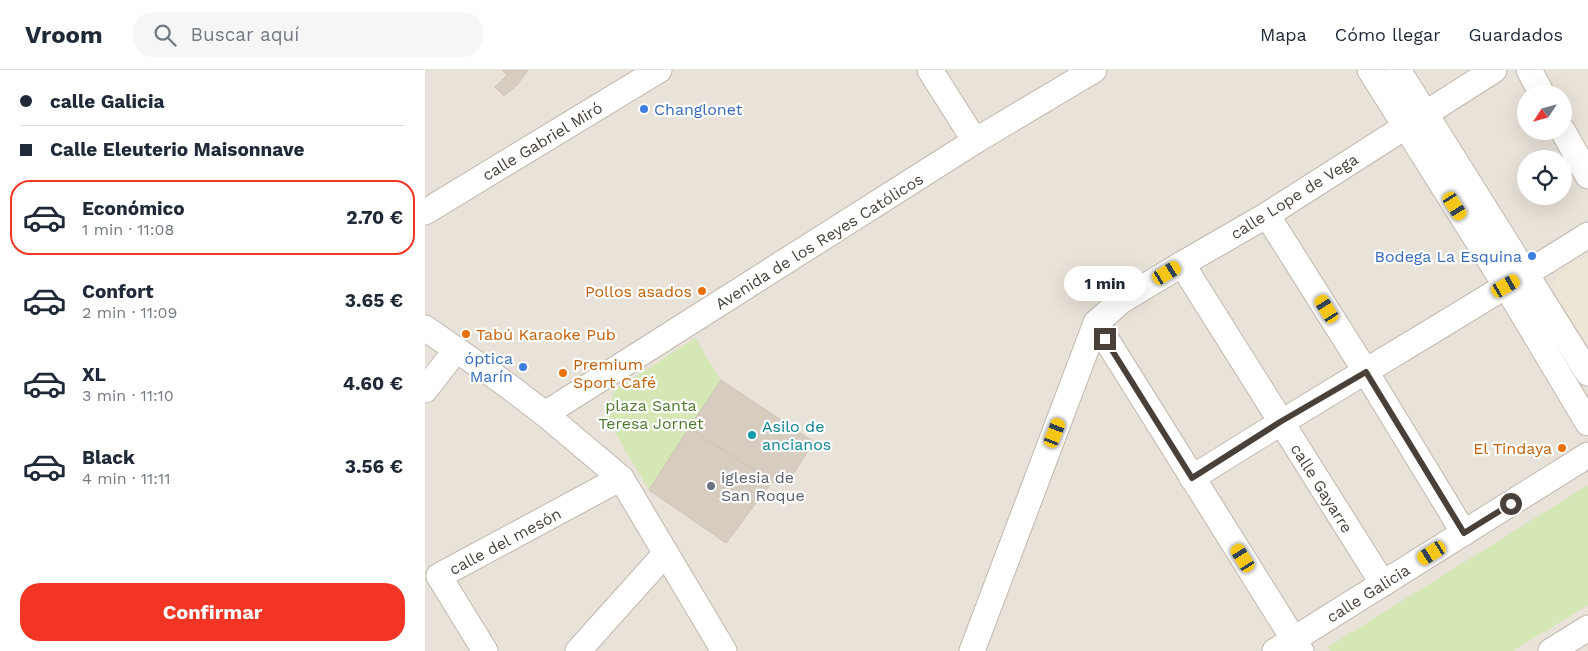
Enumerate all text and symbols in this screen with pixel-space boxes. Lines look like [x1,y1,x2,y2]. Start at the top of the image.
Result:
search box [133,12,483,57]
text: Vroom [25,21,103,49]
icon: search [151,21,179,49]
text: Buscar aquí [191,23,299,46]
text: Mapa [1260,24,1307,45]
text: Cómo llegar [1335,24,1441,45]
text: Guardados [1469,24,1563,45]
north arrow [1517,85,1573,140]
map controls [1517,85,1572,205]
text: calle Galicia [50,90,164,113]
street label: calle Gabriel Miró [479,98,606,185]
place label: Changlonet [654,100,743,119]
marker: Changlonet [638,103,650,115]
text: Calle Eleuterio Maisonnave [50,138,304,161]
street label: calle Lope de Vega [1227,149,1362,243]
button: locate [1517,150,1572,205]
street label: Avenida de los Reyes Católicos [712,169,927,314]
car [1440,189,1469,223]
icon: car [22,195,67,240]
text: Económico [82,197,185,220]
text: 2.70 € [346,206,403,229]
text: 1 min · 11:08 [82,220,174,239]
place label: Bodega La Esquina [1375,247,1522,266]
marker: Bodega La Esquina [1526,250,1538,262]
car [1150,259,1183,287]
callout: 1 min [1064,266,1146,302]
car [1489,272,1522,300]
text: 1 min [1084,274,1126,293]
icon: car [22,278,67,323]
text: Confort [82,280,153,303]
place label: Pollos asados [585,282,692,301]
marker: Pollos asados [696,285,708,297]
text: 3.65 € [345,289,403,312]
car [1312,292,1341,326]
text: 2 min · 11:09 [82,303,177,322]
place label: Tabú Karaoke Pub [476,325,616,344]
marker: Tabú Karaoke Pub [460,328,472,340]
route end [1094,328,1116,350]
place label: óptica Marín [465,349,513,386]
place label: Premium Sport Café [573,355,656,392]
icon: car [22,361,67,406]
marker: óptica Marín [517,361,529,373]
text: XL [82,363,106,386]
marker: Premium Sport Café [557,367,569,379]
text: 4.60 € [343,372,403,395]
text: 3 min · 11:10 [82,386,174,405]
park label: plaza Santa Teresa Jornet [598,396,704,433]
car [1042,416,1067,450]
place label: Asilo de ancianos [762,417,831,454]
marker: Asilo de ancianos [746,429,758,441]
place label: El Tindaya [1473,439,1552,458]
street label: calle Gayarre [1287,440,1357,536]
marker: El Tindaya [1556,442,1568,454]
icon: car [22,444,67,489]
text: Black [82,446,135,469]
text: 3.56 € [345,455,403,478]
place label: iglesia de San Roque [721,468,805,505]
text: 4 min · 11:11 [82,469,171,488]
marker: iglesia de San Roque [705,480,717,492]
route start [1500,493,1522,515]
street label: calle del mesón [446,504,564,579]
car [1415,539,1448,567]
car [1228,541,1257,575]
street label: calle Galicia [1323,560,1413,627]
button: Confirmar [20,583,405,641]

